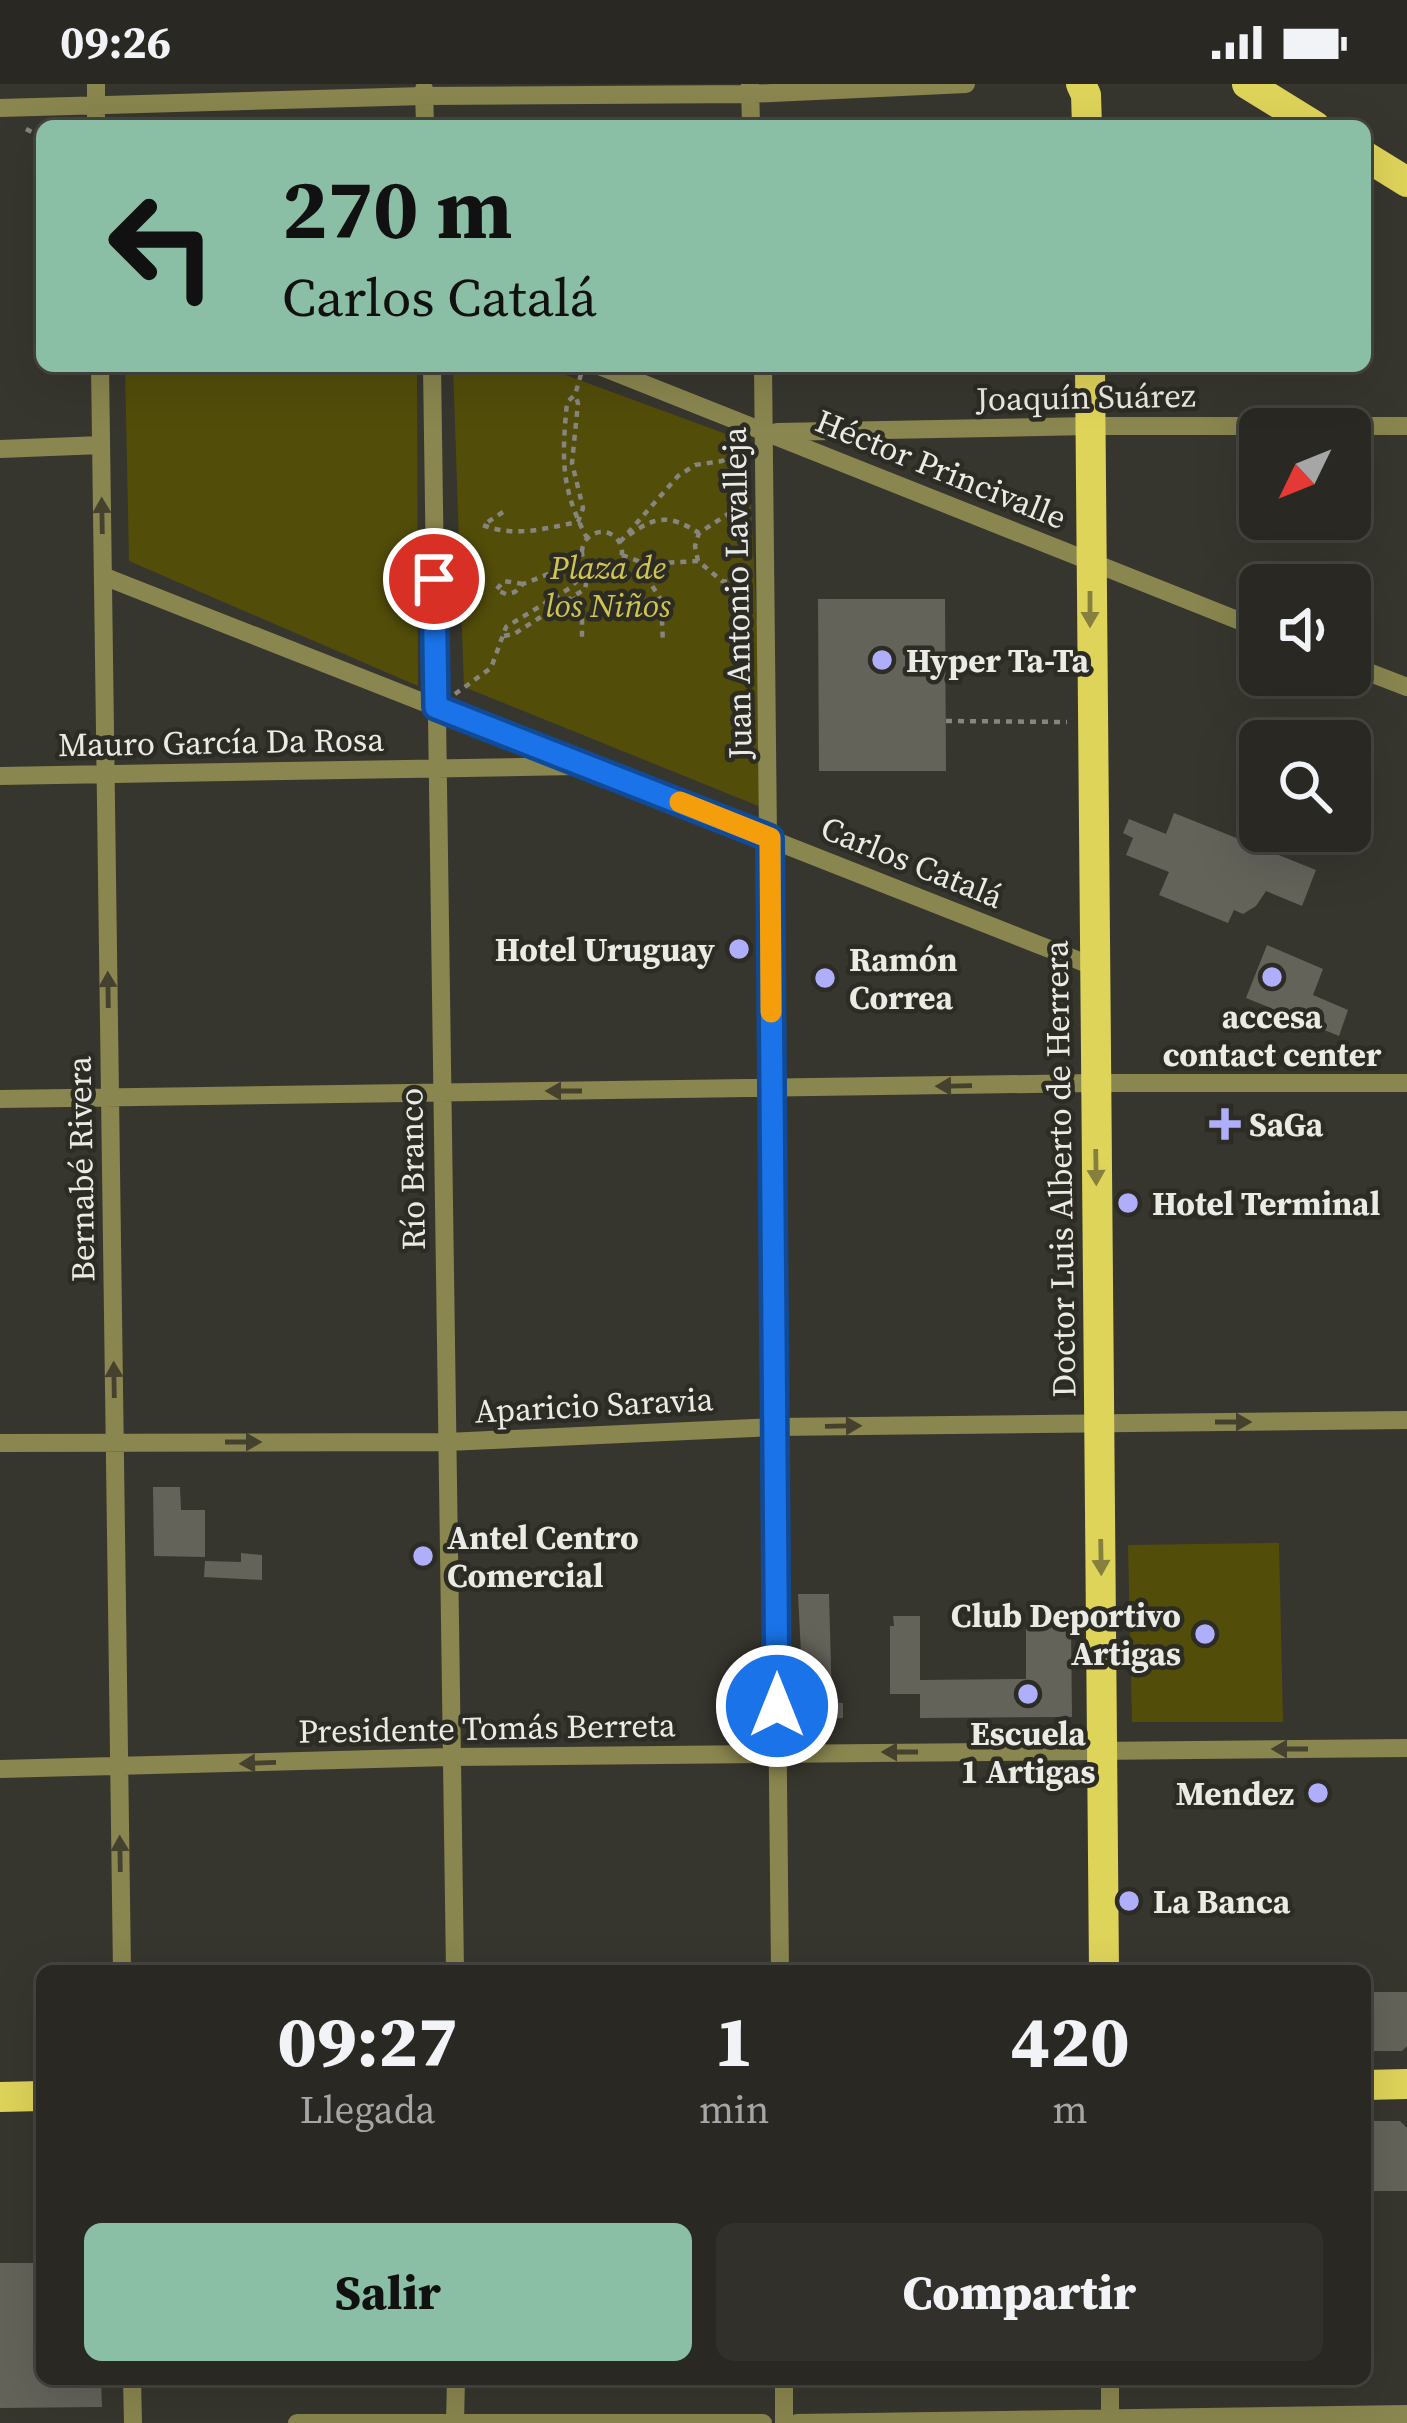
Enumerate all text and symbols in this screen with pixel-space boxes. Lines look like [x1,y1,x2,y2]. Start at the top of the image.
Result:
text: 09:26 [60,11,171,73]
text: 270 m [282,151,513,266]
icon: left [84,168,240,324]
text: Carlos Catalá [282,260,597,334]
street label: Joaquín Suárez [975,373,1196,421]
street label: Héctor Princivalle [809,398,1073,540]
north arrow [1239,408,1371,540]
map controls [1239,408,1371,852]
street label: Juan Antonio Lavalleja [712,426,762,761]
one-way arrow [92,496,112,534]
pin [383,528,485,630]
park label: Plaza de los Niños [545,545,671,628]
icon: arrive [401,546,467,612]
button: sound [1239,564,1371,696]
one-way arrow [1080,591,1100,629]
place label: Hyper Ta-Ta [906,638,1090,683]
marker: Hyper Ta-Ta [869,647,895,673]
street label: Mauro García Da Rosa [58,717,385,767]
button: search [1239,720,1371,852]
street label: Carlos Catalá [814,805,1010,919]
place label: Hotel Uruguay [495,927,715,972]
marker: Hotel Uruguay [726,936,752,962]
place label: Ramón Correa [849,937,958,1020]
street label: Doctor Luis Alberto de Herrera [1034,940,1086,1398]
marker: accesa contact center [1259,964,1285,990]
marker: Ramón Correa [812,965,838,991]
one-way arrow [99,970,118,1008]
place label: accesa contact center [1163,994,1382,1077]
street label: Bernabé Rivera [57,1055,105,1282]
one-way arrow [934,1076,972,1095]
one-way arrow [544,1081,582,1101]
street label: Río Branco [388,1087,436,1251]
place label: SaGa [1249,1102,1324,1147]
marker: SaGa [1212,1111,1238,1137]
one-way arrow [1086,1149,1105,1187]
place label: Hotel Terminal [1152,1181,1380,1226]
marker: Hotel Terminal [1115,1190,1141,1216]
one-way arrow [104,1360,123,1398]
street label: Aparicio Saravia [474,1376,715,1434]
one-way arrow [1215,1412,1253,1432]
one-way arrow [825,1416,863,1436]
one-way arrow [225,1432,263,1452]
place label: Antel Centro Comercial [447,1515,639,1598]
one-way arrow [1091,1539,1111,1577]
marker: Antel Centro Comercial [410,1543,436,1569]
place label: Club Deportivo Artigas [951,1593,1181,1676]
marker: Club Deportivo Artigas [1192,1621,1218,1647]
position arrow [714,1643,840,1769]
marker: Escuela 1 Artigas [1015,1681,1041,1707]
street label: Presidente Tomás Berreta [298,1702,676,1754]
place label: Escuela 1 Artigas [961,1711,1095,1794]
one-way arrow [1270,1739,1308,1759]
one-way arrow [880,1742,918,1761]
one-way arrow [238,1754,276,1773]
place label: Mendez [1176,1771,1294,1816]
marker: Mendez [1305,1780,1331,1806]
one-way arrow [111,1834,130,1872]
place label: La Banca [1153,1879,1291,1924]
marker: La Banca [1116,1888,1142,1914]
text: 09:27 [277,1991,458,2090]
text: 1 [714,1991,754,2090]
text: 420 [1011,1991,1130,2090]
text: Llegada [300,2083,435,2136]
text: min [699,2083,769,2136]
text: m [1053,2083,1088,2136]
button: Salir [84,2223,692,2361]
button: Compartir [716,2223,1323,2361]

